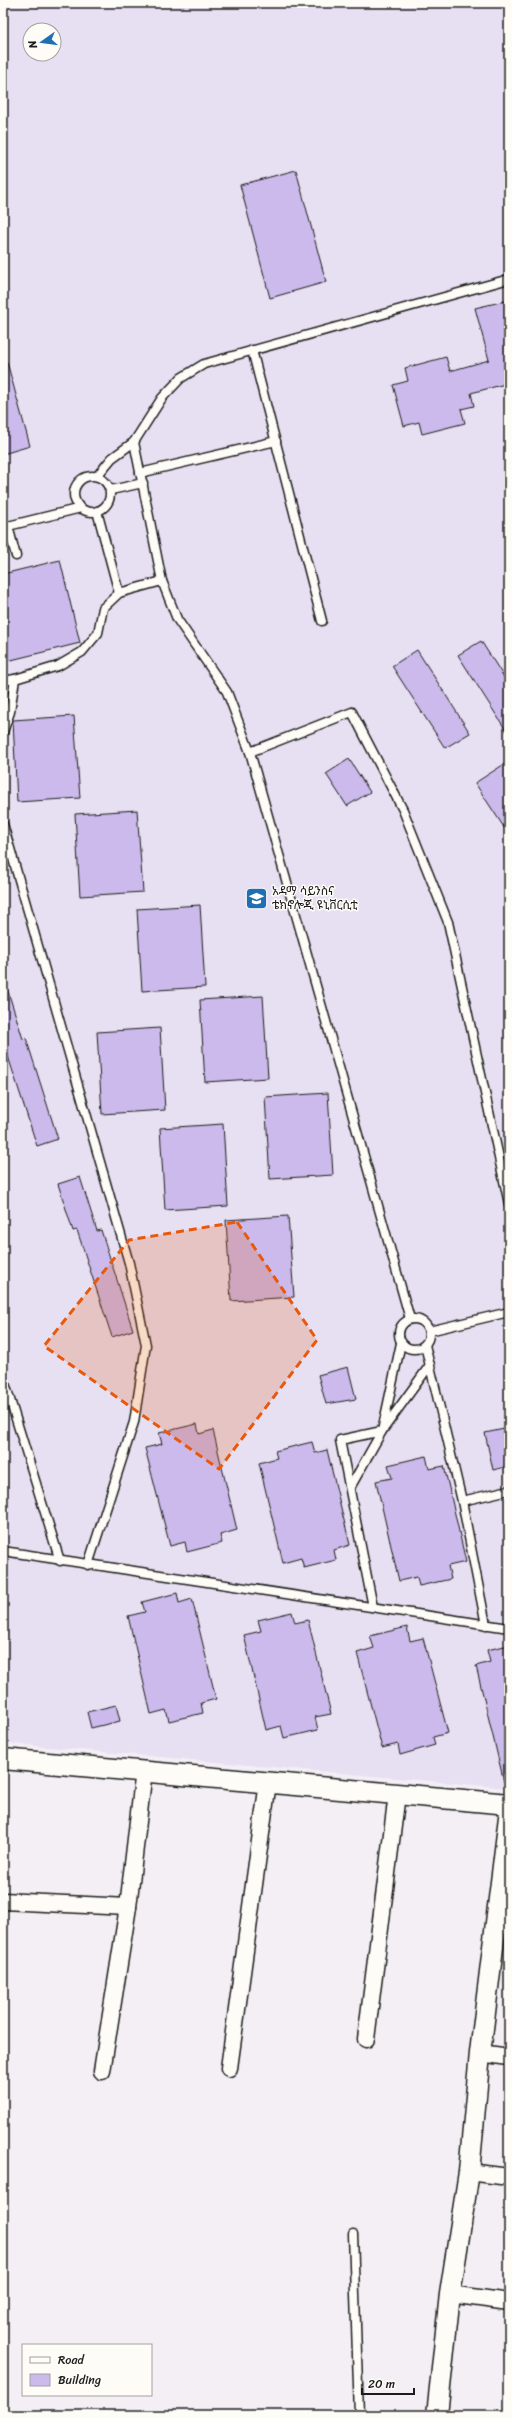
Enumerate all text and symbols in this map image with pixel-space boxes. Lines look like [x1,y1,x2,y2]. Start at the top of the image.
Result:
north arrow [22,22,62,62]
text: N [23,38,43,51]
place label: አዳማ ሳይንስና ቴክኖሎጂ ዩኒቨርሲቲ [272,880,358,916]
school or university icon: አዳማ ሳይንስና ቴክኖሎጂ ዩኒቨርሲቲ [243,885,269,911]
legend [22,2344,152,2396]
text: Road [58,2349,85,2371]
text: Building [58,2369,101,2391]
scale bar [362,2370,414,2396]
text: 20 m [368,2373,395,2395]

